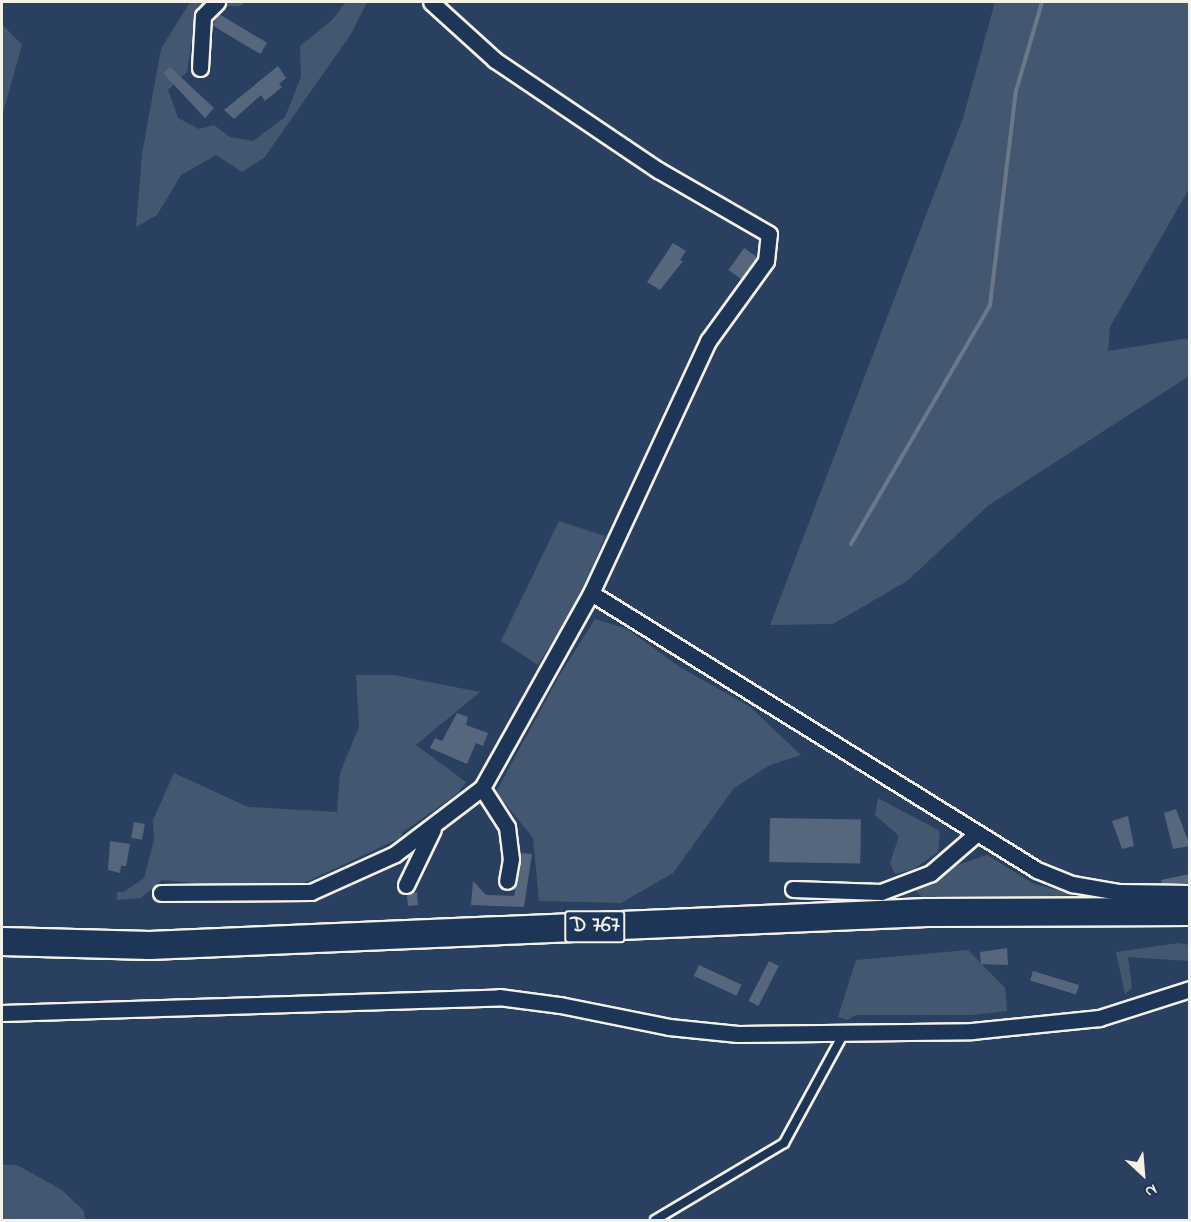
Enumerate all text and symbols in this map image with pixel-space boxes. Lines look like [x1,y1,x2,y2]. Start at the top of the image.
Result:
road number: D 767 [564,908,626,946]
north arrow [1113,1144,1173,1204]
text: N [1141,1177,1161,1203]

